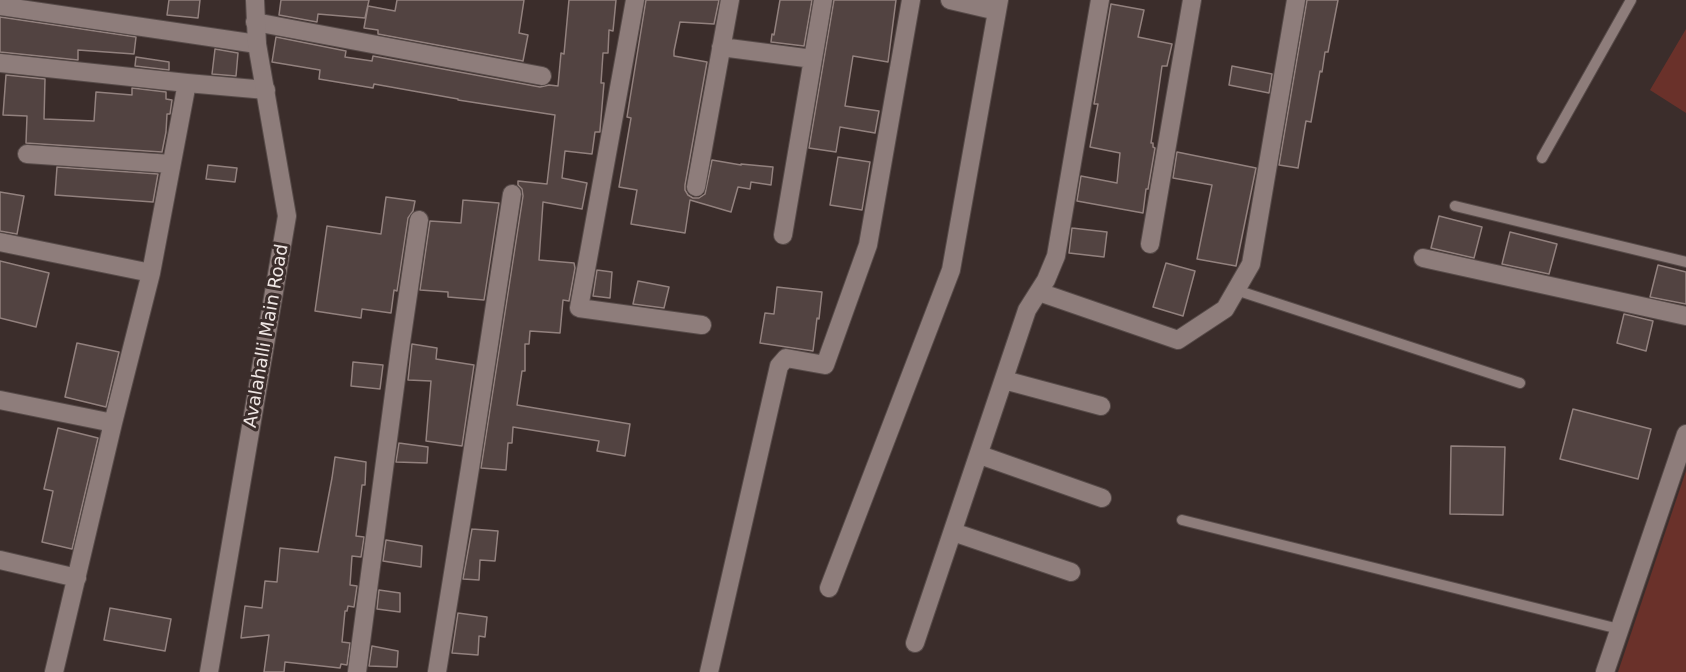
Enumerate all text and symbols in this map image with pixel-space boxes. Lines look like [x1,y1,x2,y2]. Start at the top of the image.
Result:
street label: Avalahalli Main Road [240,243,294,429]

